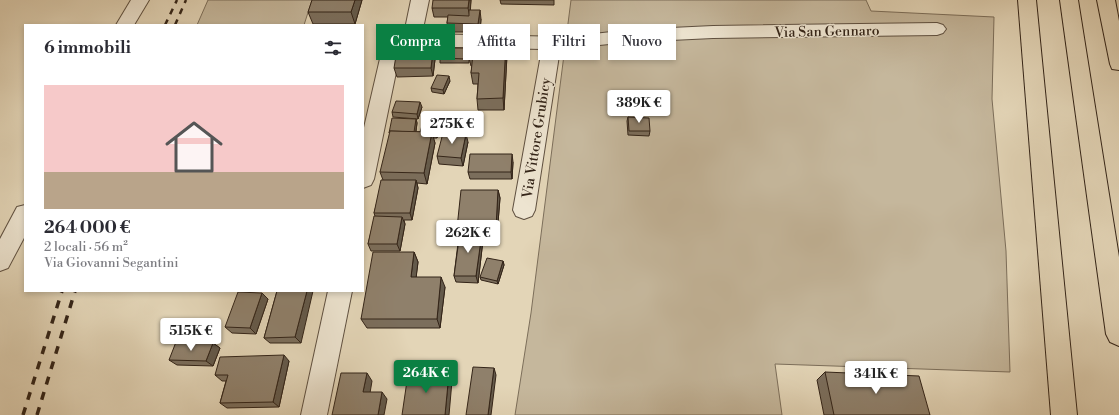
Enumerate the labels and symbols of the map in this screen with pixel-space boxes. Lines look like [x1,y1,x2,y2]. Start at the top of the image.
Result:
street label: Via San Gennaro [773,22,880,42]
street label: Via Vittore Grubicy [518,76,555,201]
pin: 389K € [606,90,672,124]
pin: 275K € [419,111,485,145]
pin: 262K € [435,220,501,254]
pin: 515K € [158,318,224,352]
pin: 264K € [393,360,459,394]
pin: 341K € [843,361,909,395]

